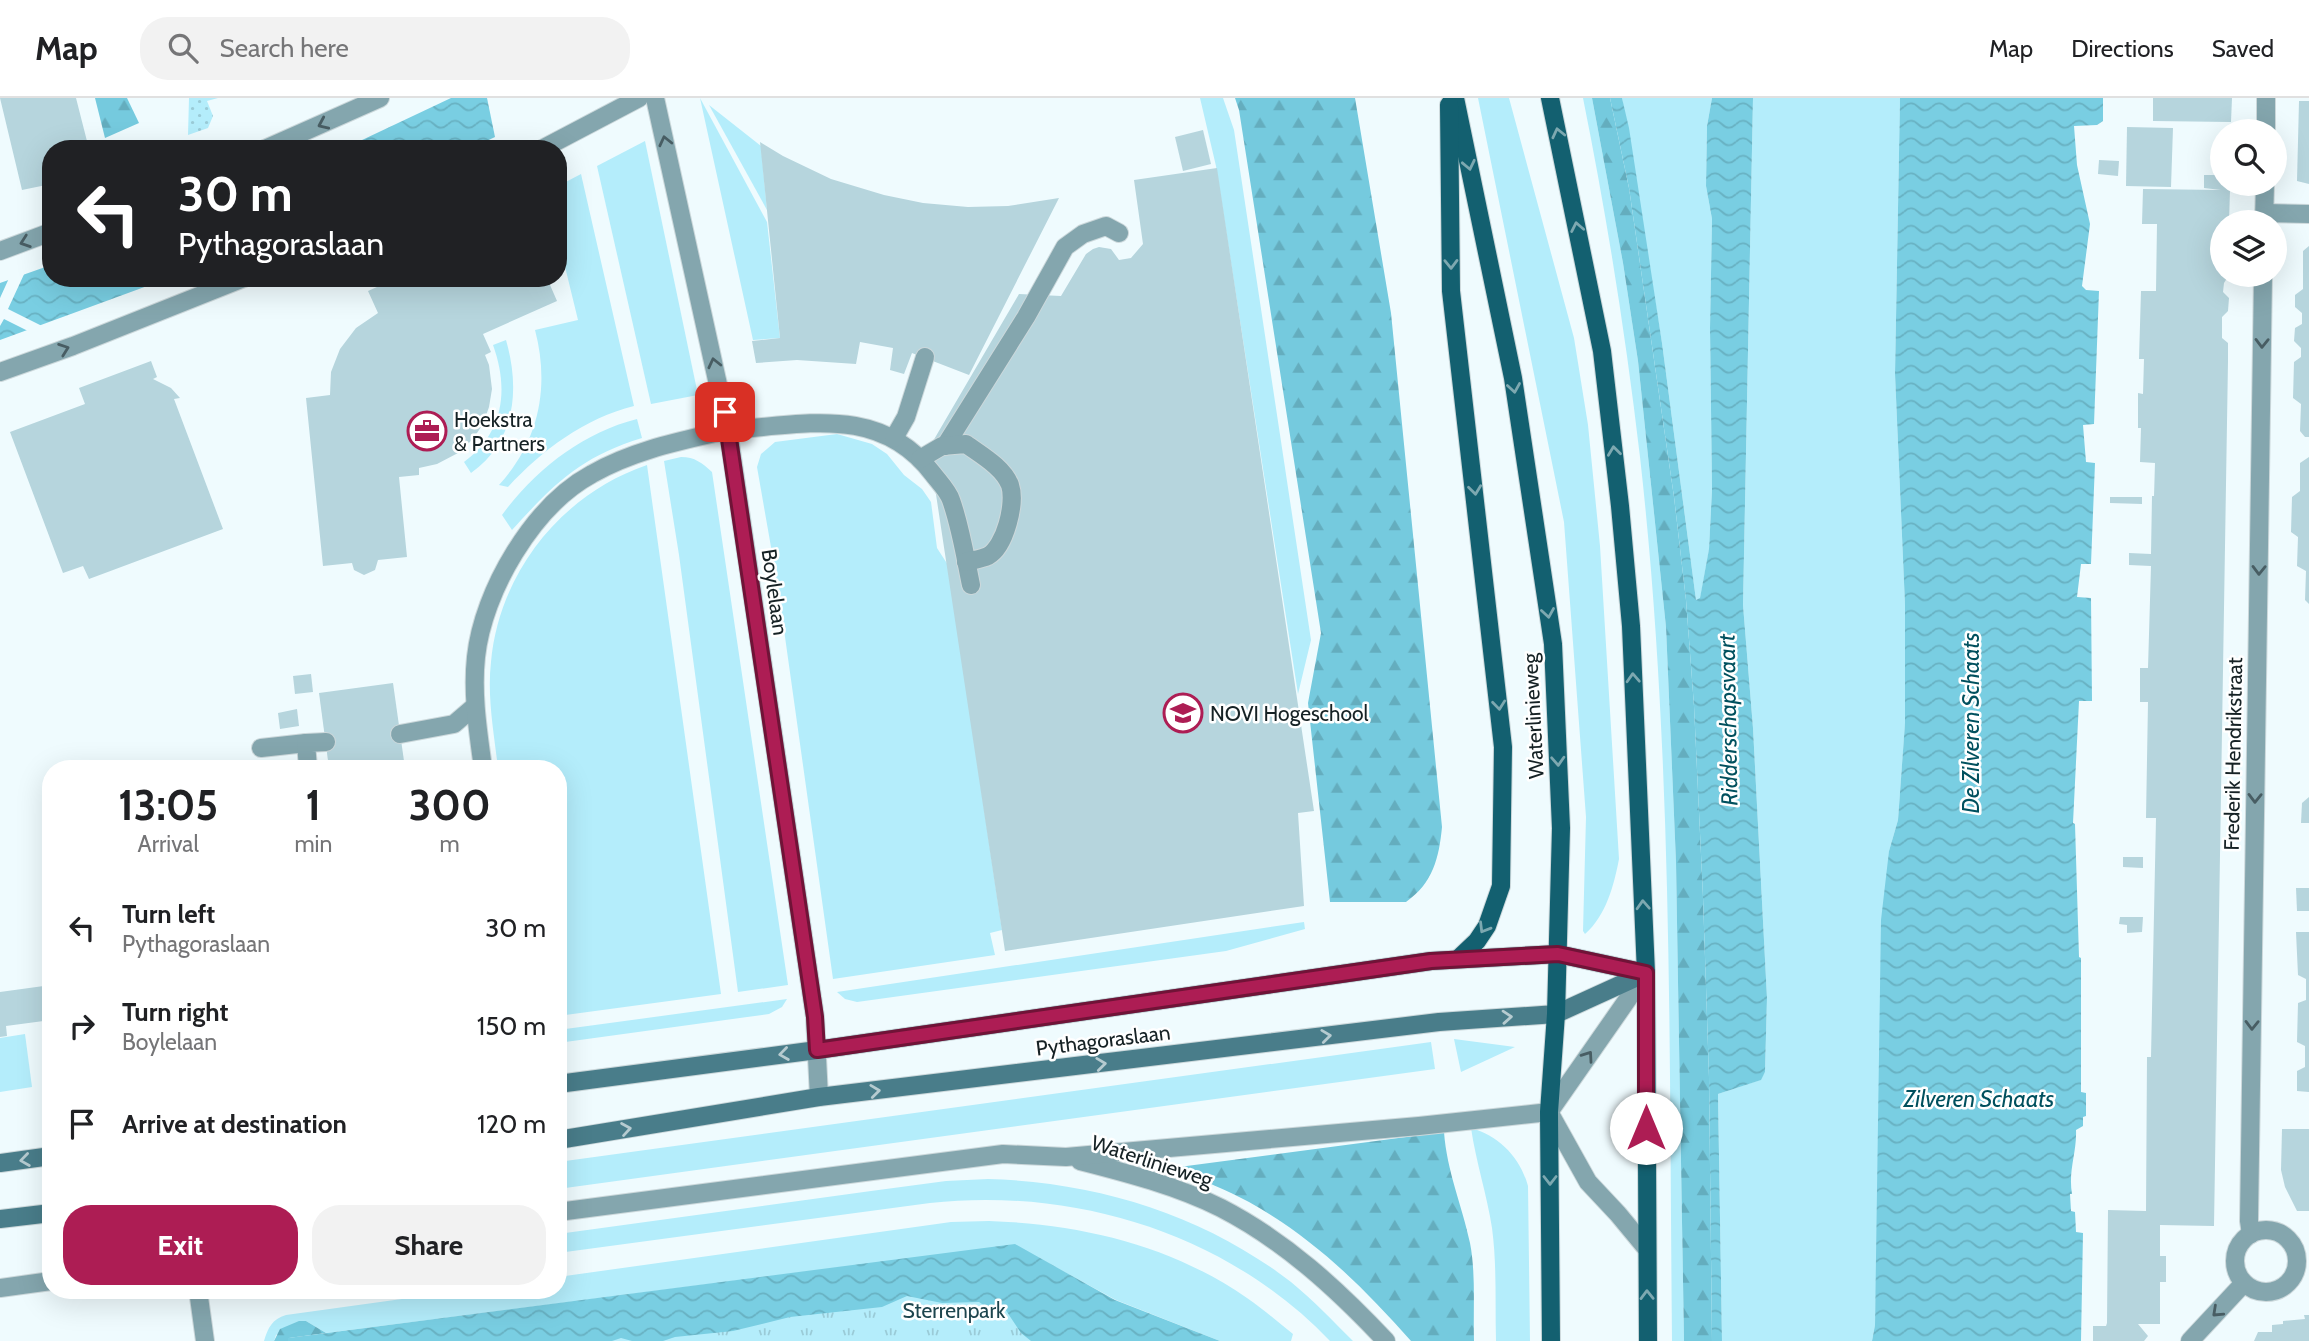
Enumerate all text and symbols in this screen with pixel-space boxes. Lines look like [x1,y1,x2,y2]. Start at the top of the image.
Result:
search box [140,17,630,80]
text: Map [35,28,98,68]
icon: search [164,29,202,67]
text: Search here [220,32,349,64]
text: Map [1989,34,2033,63]
text: Directions [2071,34,2174,63]
text: Saved [2212,34,2274,63]
one-way arrow [317,116,330,130]
map controls [2210,119,2287,287]
button: search [2210,119,2287,196]
one-way arrow [1551,127,1566,139]
one-way arrow [658,135,673,147]
one-way arrow [1461,159,1476,171]
text: 30 m [178,164,293,223]
icon: left [63,168,154,259]
button: layers [2210,210,2287,287]
one-way arrow [1570,221,1585,233]
text: Pythagoraslaan [178,224,384,263]
one-way arrow [20,234,32,248]
one-way arrow [1443,259,1459,270]
one-way arrow [2254,338,2270,349]
one-way arrow [58,343,70,357]
one-way arrow [708,357,723,369]
pin [695,382,755,442]
one-way arrow [1506,382,1521,394]
icon: arrive [706,393,744,431]
place label: Hoekstra & Partners [454,407,545,456]
office icon: Hoekstra & Partners [406,410,448,452]
one-way arrow [1606,445,1621,457]
one-way arrow [1467,485,1482,496]
street label: Boylelaan [757,547,793,637]
one-way arrow [2251,566,2267,576]
one-way arrow [1540,607,1555,619]
water label: De Zilveren Schaats [1957,632,1985,813]
water label: Ridderschapsvaart [1712,633,1743,806]
street label: Waterlinieweg [1517,652,1549,780]
street label: Frederik Hendrikstraat [2219,657,2247,851]
one-way arrow [1626,672,1641,683]
school or university icon: NOVI Hogeschool [1162,692,1204,734]
one-way arrow [1491,699,1506,710]
place label: NOVI Hogeschool [1210,701,1369,726]
one-way arrow [1551,756,1566,767]
text: 13:05 [118,779,218,831]
text: 1 [306,779,321,831]
text: 300 [409,779,491,831]
one-way arrow [2248,793,2263,804]
text: Arrival [138,830,199,858]
text: min [294,830,332,858]
text: m [440,830,460,858]
text: Turn left [122,898,215,930]
one-way arrow [1636,899,1651,910]
icon: left [63,909,101,947]
text: 30 m [485,912,546,944]
one-way arrow [1480,921,1493,934]
text: Pythagoraslaan [122,930,270,958]
text: Turn right [122,996,228,1028]
icon: right [63,1007,101,1045]
text: 150 m [477,1010,546,1042]
one-way arrow [1501,1010,1512,1025]
street label: Pythagoraslaan [1034,1019,1172,1061]
one-way arrow [2244,1021,2260,1031]
text: Boylelaan [122,1028,217,1056]
one-way arrow [1321,1029,1332,1044]
one-way arrow [778,1047,790,1062]
one-way arrow [1580,1051,1593,1064]
one-way arrow [1095,1056,1106,1071]
one-way arrow [869,1083,881,1098]
water label: Zilveren Schaats [1903,1085,2054,1113]
position arrow [1609,1091,1683,1165]
icon: arrive [63,1105,101,1143]
text: Arrive at destination [122,1108,347,1140]
text: 120 m [477,1108,546,1140]
one-way arrow [620,1122,632,1137]
street label: Waterlinieweg [1088,1130,1216,1193]
one-way arrow [20,1152,31,1167]
one-way arrow [1542,1175,1558,1186]
button: Exit [63,1205,298,1285]
button: Share [312,1205,546,1285]
one-way arrow [1640,1289,1655,1300]
park label: Sterrenpark [902,1298,1006,1323]
one-way arrow [2213,1304,2226,1317]

